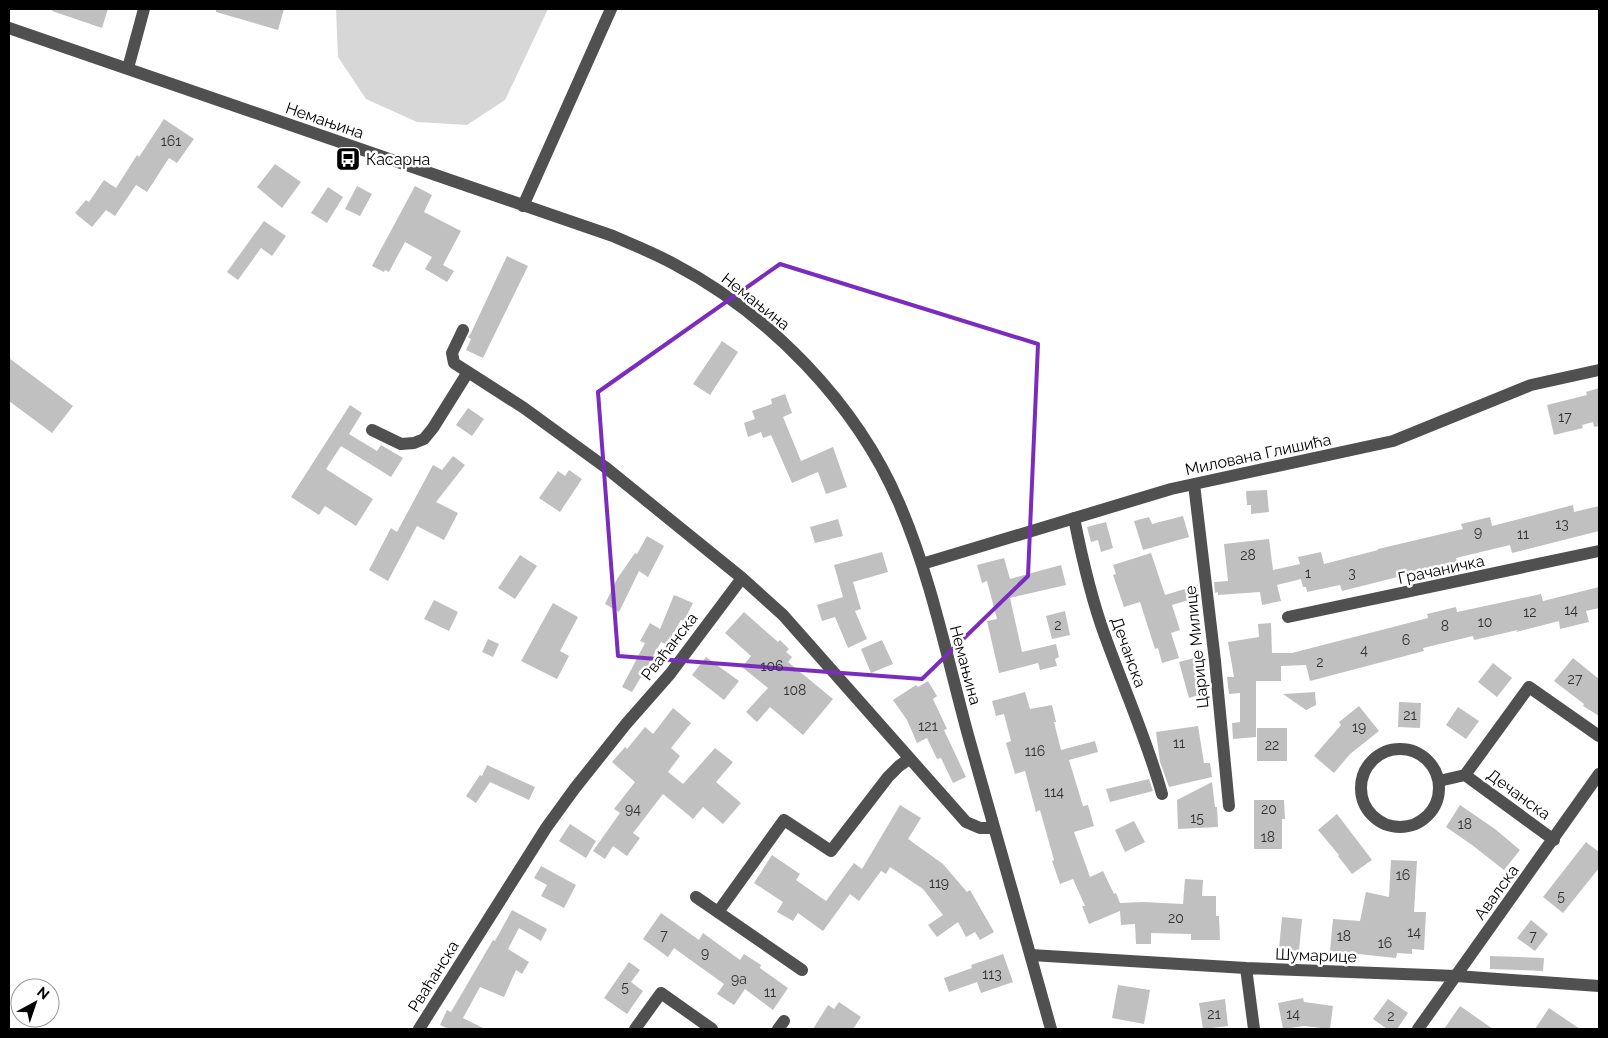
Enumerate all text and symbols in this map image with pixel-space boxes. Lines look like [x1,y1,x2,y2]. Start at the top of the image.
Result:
street label: Немањина [283,98,366,143]
house number: 161 [161,133,181,149]
bus stop icon: Касарна [335,146,361,172]
place label: Касарна [366,150,430,169]
street label: Немањина [718,269,794,334]
house number: 17 [1558,409,1572,425]
street label: Милована Глишића [1183,430,1333,479]
house number: 13 [1555,516,1569,532]
house number: 9 [1474,524,1482,540]
house number: 11 [1517,526,1529,542]
house number: 28 [1240,547,1256,563]
street label: Грачаничка [1396,551,1486,588]
house number: 1 [1305,565,1311,581]
house number: 3 [1348,565,1356,581]
street label: Царице Милице [1181,585,1212,709]
house number: 14 [1564,602,1578,618]
house number: 12 [1523,604,1537,620]
street label: Рваћанска [637,609,702,684]
street label: Дечанска [1107,614,1150,690]
house number: 10 [1478,614,1492,630]
house number: 2 [1054,617,1062,633]
house number: 8 [1441,618,1449,634]
street label: Немањина [946,623,985,707]
house number: 6 [1402,632,1410,648]
house number: 4 [1360,642,1368,658]
house number: 2 [1316,654,1324,670]
house number: 106 [760,658,784,674]
house number: 27 [1568,671,1583,687]
house number: 108 [784,682,806,698]
house number: 21 [1403,707,1417,723]
house number: 121 [918,718,938,734]
house number: 19 [1352,719,1366,735]
house number: 11 [1173,735,1185,751]
house number: 22 [1265,737,1279,753]
house number: 116 [1025,743,1045,759]
street label: Дечанска [1483,765,1554,824]
house number: 114 [1044,784,1064,800]
house number: 94 [625,801,641,817]
house number: 20 [1261,801,1277,817]
house number: 15 [1190,810,1204,826]
house number: 18 [1458,816,1472,832]
house number: 18 [1261,829,1275,845]
street label: Авалска [1470,861,1523,923]
house number: 16 [1396,867,1410,883]
house number: 119 [929,875,949,891]
house number: 5 [1557,888,1565,904]
house number: 20 [1168,910,1184,926]
house number: 14 [1407,924,1421,940]
house number: 7 [660,927,668,943]
house number: 18 [1337,928,1351,944]
house number: 7 [1529,928,1537,944]
house number: 16 [1378,935,1392,951]
street label: Рваћанска [404,937,463,1015]
house number: 9 [701,945,709,961]
street label: Шумарице [1275,945,1357,966]
house number: 113 [982,966,1002,982]
house number: 9a [731,971,747,987]
north arrow [10,978,60,1028]
house number: 5 [621,979,629,995]
text: N [34,983,53,1003]
house number: 11 [764,984,776,1000]
house number: 21 [1207,1006,1221,1022]
house number: 14 [1286,1006,1300,1022]
house number: 2 [1387,1008,1395,1024]

